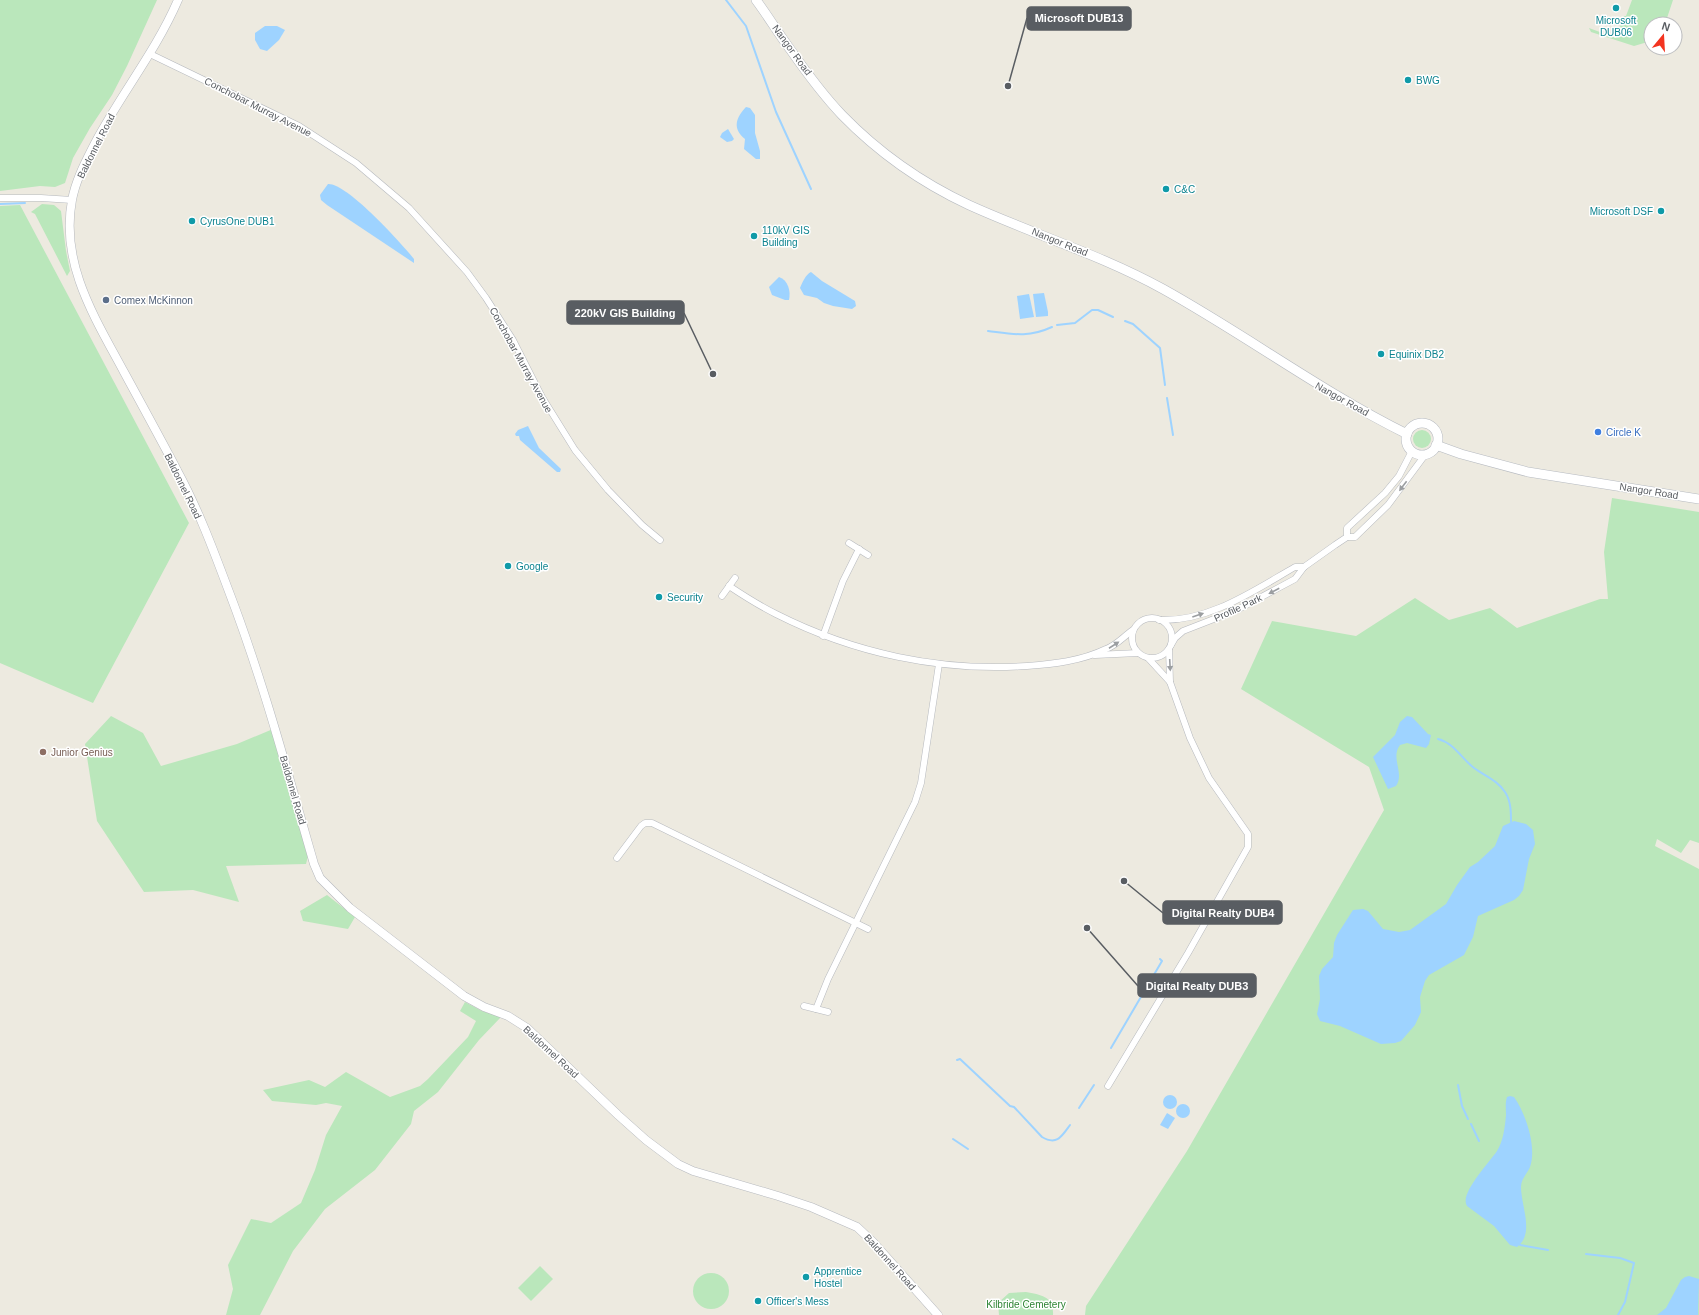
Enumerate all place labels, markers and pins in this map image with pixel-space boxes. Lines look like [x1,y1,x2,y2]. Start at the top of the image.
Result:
marker: Microsoft DUB06 [1611,3,1621,13]
callout: Microsoft DUB13 [1027,7,1131,30]
place label: Microsoft DUB06 [1596,15,1637,38]
marker: BWG [1403,75,1413,85]
place label: BWG [1416,75,1440,86]
marker: C&C [1161,184,1171,194]
place label: C&C [1174,184,1195,195]
place label: Microsoft DSF [1590,206,1653,217]
marker: Microsoft DSF [1656,206,1666,216]
marker: CyrusOne DUB1 [187,216,197,226]
place label: CyrusOne DUB1 [200,216,275,227]
place label: 110kV GIS Building [762,225,810,248]
marker: 110kV GIS Building [749,231,759,241]
marker: Comex McKinnon [101,295,111,305]
place label: Comex McKinnon [114,295,193,306]
callout: 220kV GIS Building [567,301,684,324]
marker: Equinix DB2 [1376,349,1386,359]
place label: Equinix DB2 [1389,349,1444,360]
marker: Circle K [1593,427,1603,437]
place label: Circle K [1606,427,1641,438]
marker: Google [503,561,513,571]
place label: Google [516,561,549,572]
marker: Security [654,592,664,602]
place label: Security [667,592,703,603]
marker: Junior Genius [38,747,48,757]
place label: Junior Genius [51,747,113,758]
callout: Digital Realty DUB4 [1163,901,1282,924]
callout: Digital Realty DUB3 [1138,974,1256,997]
place label: Apprentice Hostel [814,1266,862,1289]
marker: Apprentice Hostel [801,1272,811,1282]
marker: Officer's Mess [753,1296,763,1306]
place label: Officer's Mess [766,1296,829,1307]

